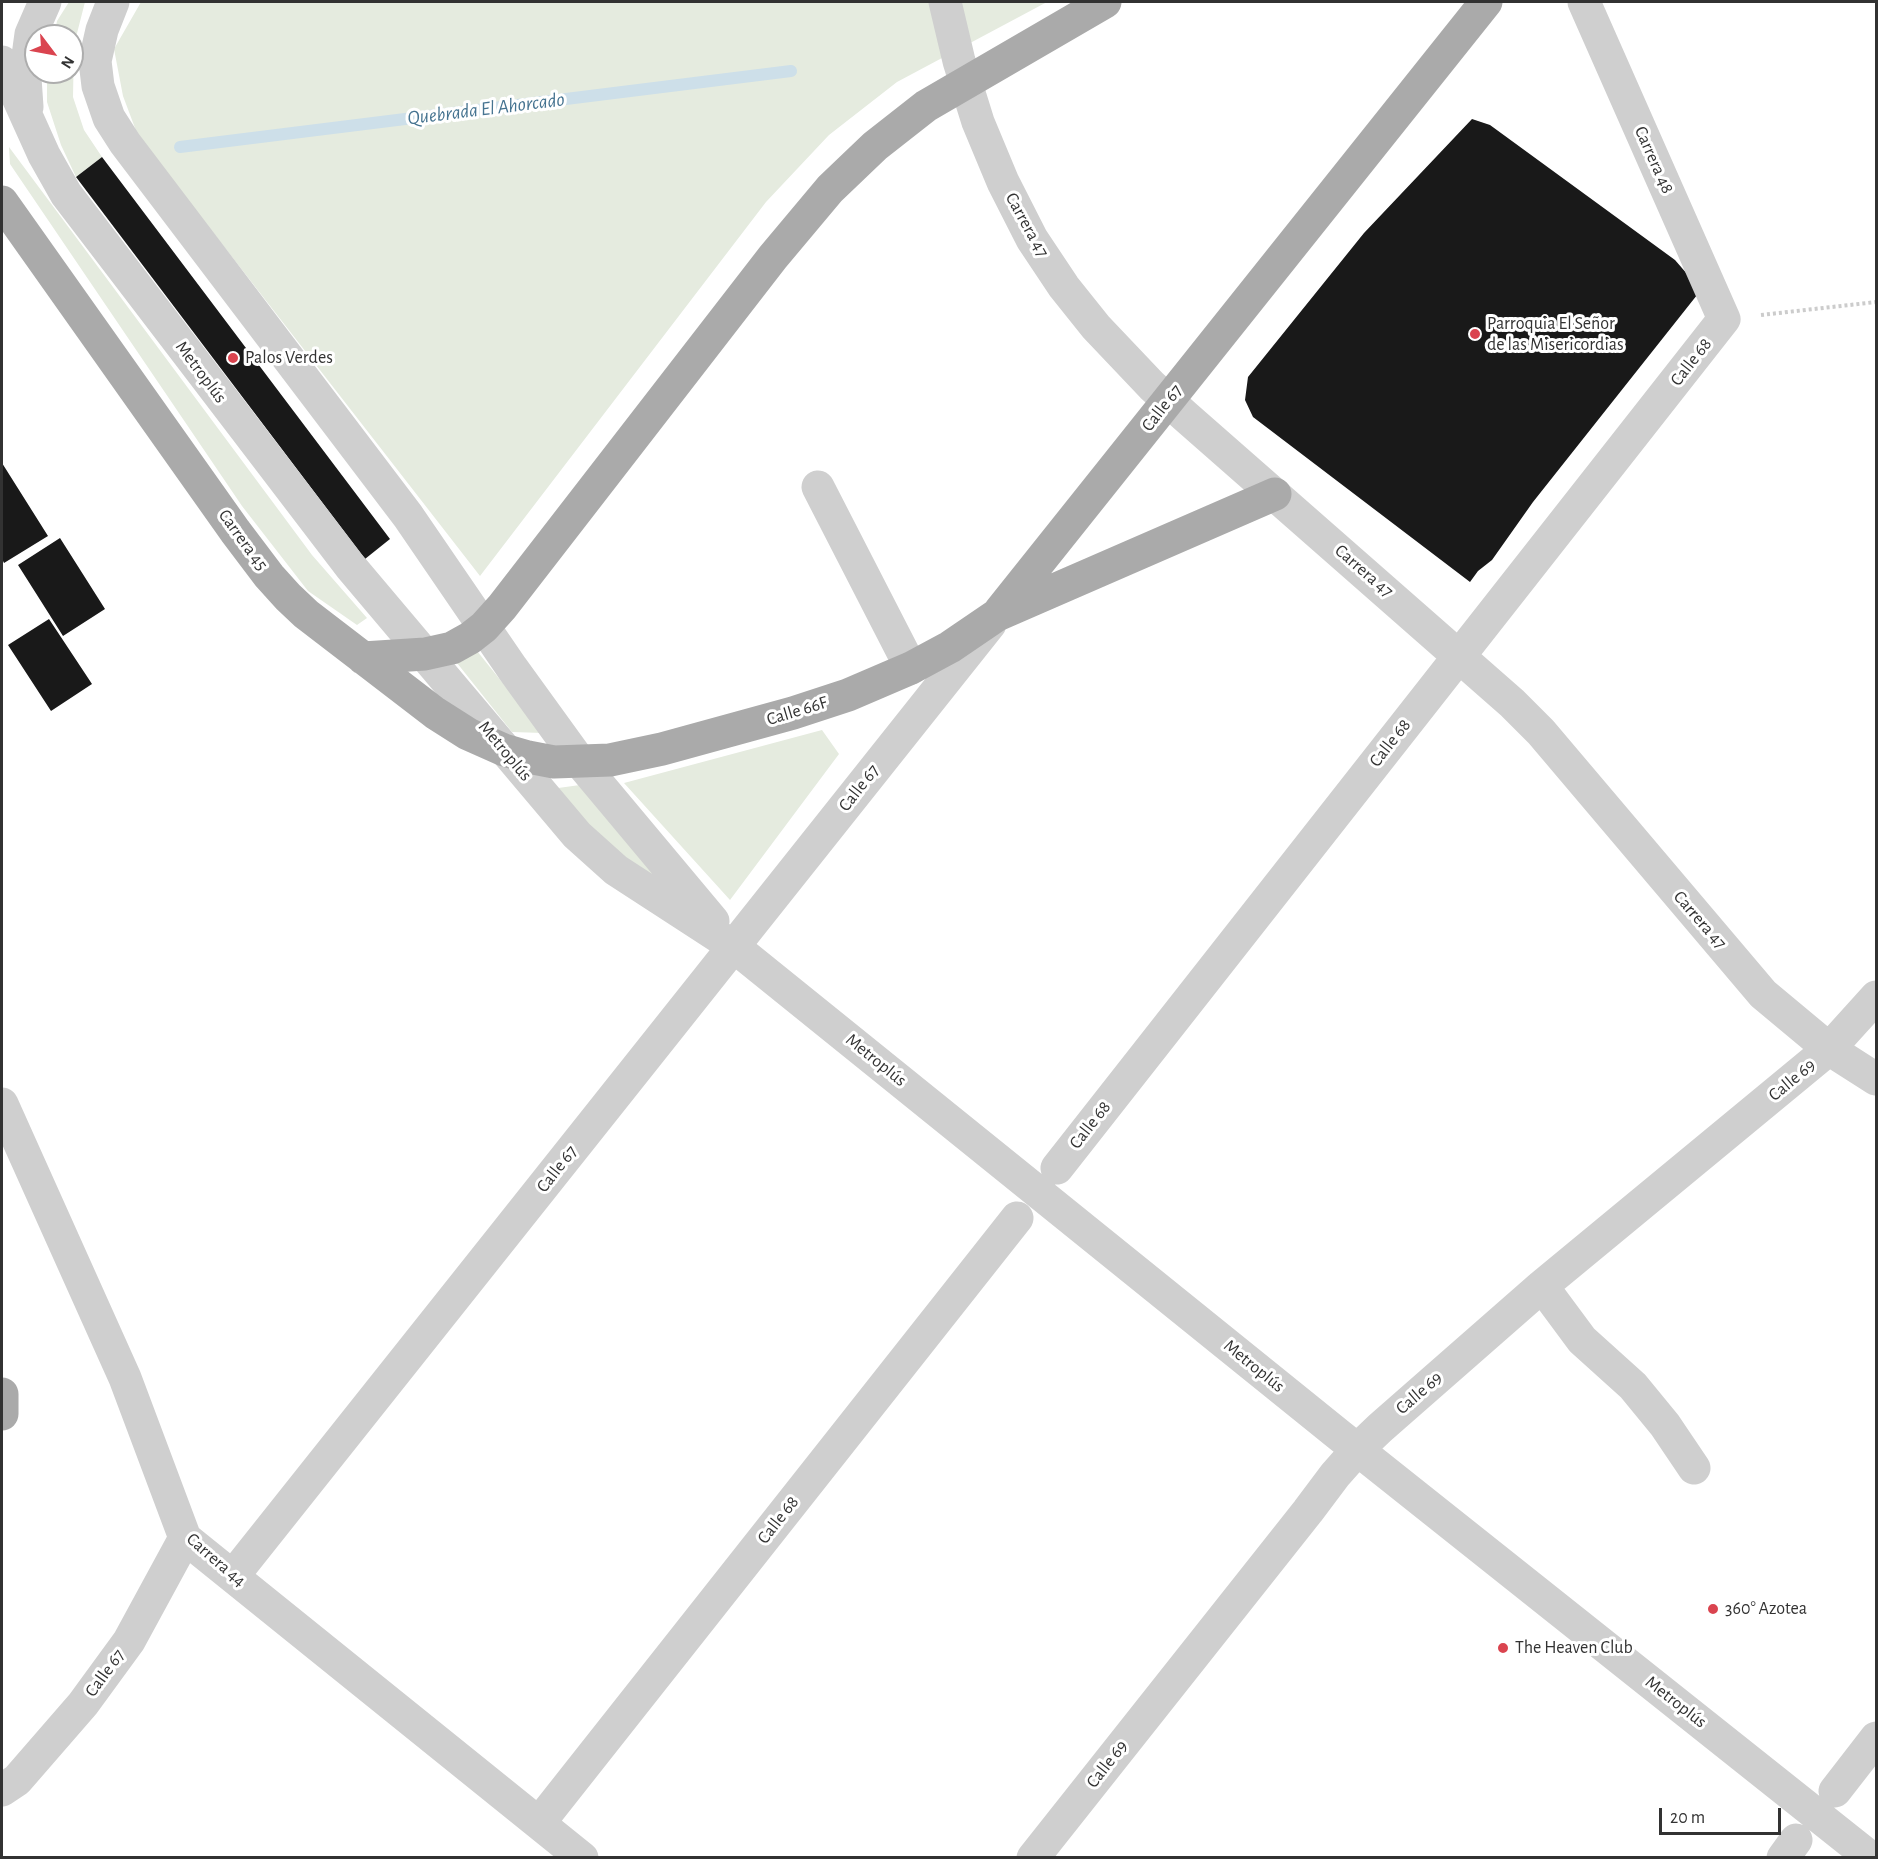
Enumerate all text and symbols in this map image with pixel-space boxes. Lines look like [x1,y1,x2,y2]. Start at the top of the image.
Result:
north arrow [24,24,84,84]
text: N [58,54,77,71]
water label: Quebrada El Ahorcado [406,87,566,131]
street label: Carrera 48 [1630,123,1678,197]
street label: Carrera 47 [1000,189,1054,261]
place label: Parroquia El Señor de las Misericordias [1487,313,1624,356]
marker: Parroquia El Señor de las Misericordias [1468,327,1482,341]
street label: Calle 68 [1666,334,1716,390]
street label: Metroplús [171,337,231,407]
place label: Palos Verdes [245,347,333,369]
marker: Palos Verdes [226,351,240,365]
street label: Calle 67 [1137,380,1187,436]
street label: Carrera 45 [214,505,272,575]
street label: Carrera 47 [1330,540,1398,602]
street label: Calle 66F [764,692,830,730]
street label: Calle 68 [1365,715,1415,771]
street label: Metroplús [474,716,536,786]
street label: Calle 67 [834,760,884,816]
street label: Carrera 47 [1669,886,1731,954]
street label: Metroplús [841,1029,911,1091]
street label: Calle 69 [1764,1054,1820,1106]
street label: Calle 68 [1065,1097,1115,1153]
street label: Calle 67 [532,1141,582,1197]
street label: Metroplús [1219,1335,1289,1397]
street label: Calle 69 [1391,1367,1447,1419]
street label: Calle 68 [753,1492,803,1548]
street label: Carrera 44 [182,1528,250,1592]
place label: 360° Azotea [1725,1598,1807,1620]
marker: 360° Azotea [1706,1602,1720,1616]
place label: The Heaven Club [1515,1637,1633,1659]
marker: The Heaven Club [1496,1641,1510,1655]
street label: Calle 67 [80,1645,130,1701]
street label: Metroplús [1641,1671,1711,1733]
street label: Calle 69 [1082,1736,1132,1792]
scale bar [1662,1796,1784,1834]
text: 20 m [1670,1809,1705,1827]

